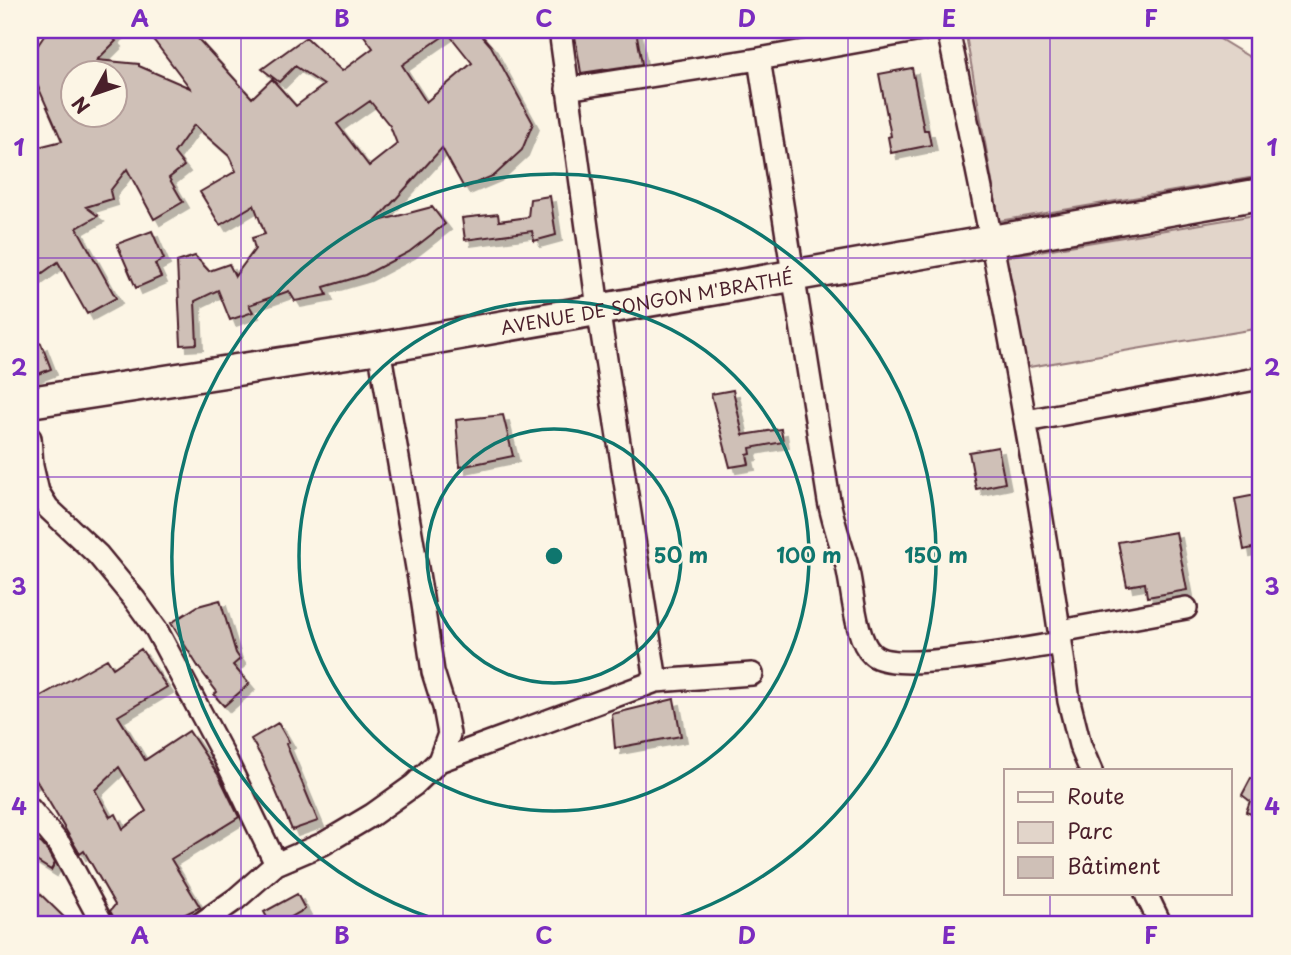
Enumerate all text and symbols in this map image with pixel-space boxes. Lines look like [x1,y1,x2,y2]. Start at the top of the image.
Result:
text: A [131,0,149,35]
text: B [334,0,350,35]
text: C [535,0,553,35]
text: D [738,0,756,35]
text: E [942,0,956,35]
text: F [1144,0,1158,35]
north arrow [60,60,130,130]
text: N [65,91,96,120]
text: 1 [14,129,25,164]
text: 1 [1267,129,1278,164]
street label: AVENUE DE SONGON M'BRATHÉ [498,262,795,340]
text: 2 [11,349,27,384]
text: 2 [1264,349,1280,384]
text: 50 m [654,538,708,570]
text: 100 m [776,538,842,570]
text: 150 m [904,538,968,570]
centre of rings [542,544,566,568]
text: 3 [11,568,27,603]
text: 3 [1264,568,1280,603]
legend [1004,769,1232,895]
text: Route [1067,779,1125,811]
text: 4 [11,788,27,823]
text: 4 [1264,788,1280,823]
text: Parc [1067,814,1113,846]
text: Bâtiment [1067,849,1160,881]
text: A [131,917,149,952]
text: B [334,917,350,952]
text: C [535,917,553,952]
text: D [738,917,756,952]
text: E [942,917,956,952]
text: F [1144,917,1158,952]

